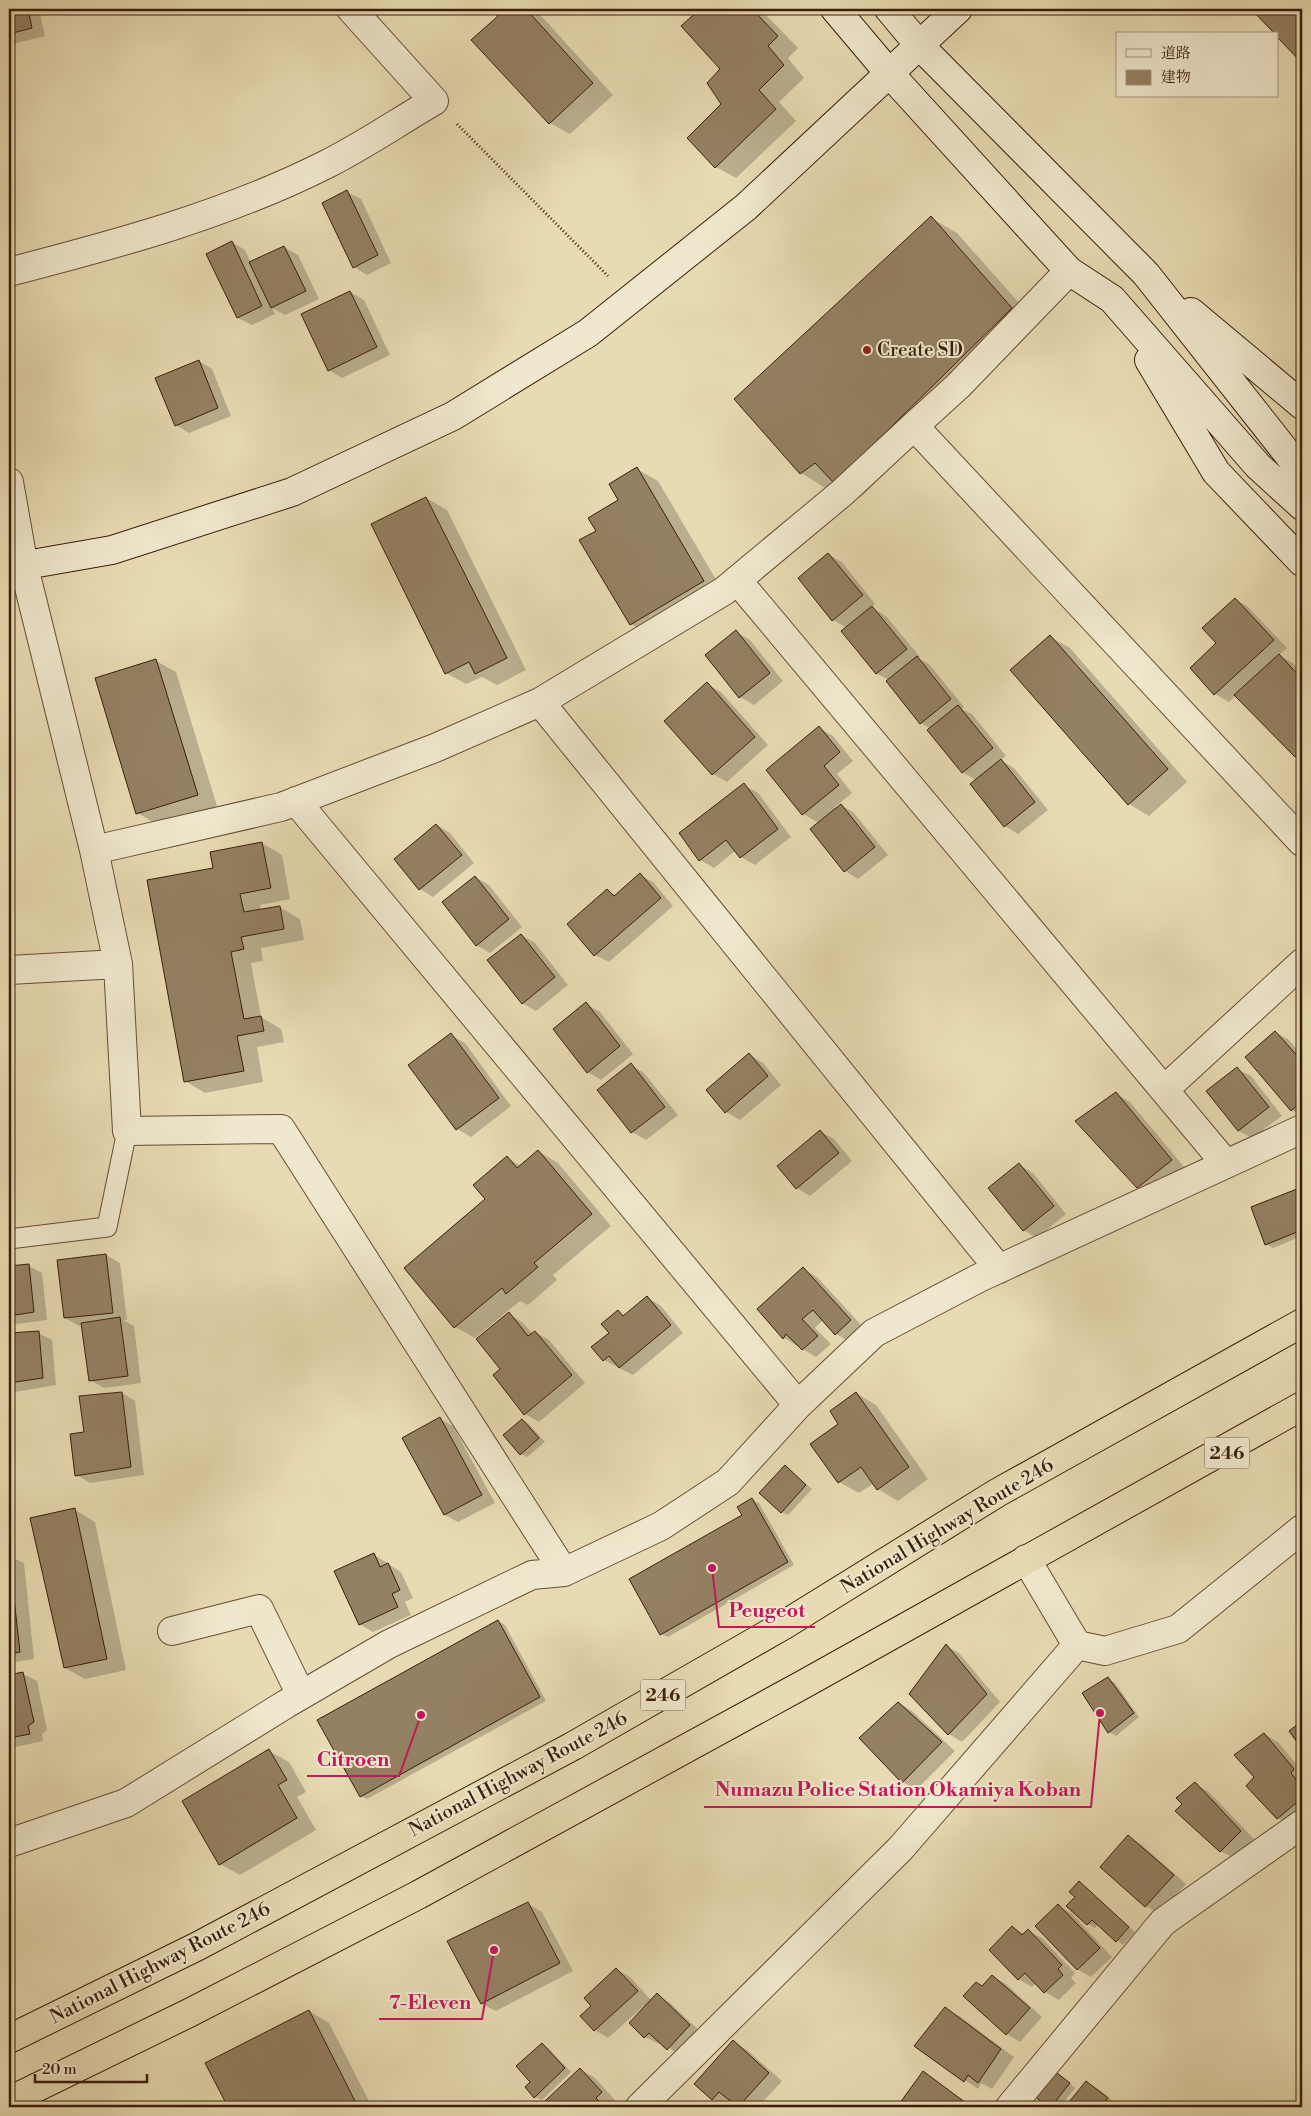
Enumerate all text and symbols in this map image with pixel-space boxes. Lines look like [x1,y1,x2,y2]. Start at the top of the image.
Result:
legend [1116,32,1278,98]
text: 道路 [1161,44,1191,63]
text: 建物 [1161,68,1191,87]
place label: Create SD [877,338,963,362]
marker: Create SD [861,344,873,356]
road number: 246 [1204,1438,1250,1469]
street label: National Highway Route 246 [836,1453,1058,1599]
callout: Peugeot [719,1592,815,1627]
text: Peugeot [729,1599,806,1624]
road number: 246 [640,1680,686,1710]
street label: National Highway Route 246 [404,1706,632,1842]
callout: Citroen [307,1741,399,1776]
text: Citroen [317,1748,390,1773]
callout: Numazu Police Station Okamiya Koban [704,1772,1091,1807]
text: Numazu Police Station Okamiya Koban [715,1778,1082,1803]
street label: National Highway Route 246 [46,1897,274,2029]
callout: 7-Eleven [379,1984,482,2019]
text: 7-Eleven [389,1991,472,2016]
scale bar [35,2051,148,2083]
text: 20 m [42,2060,77,2079]

